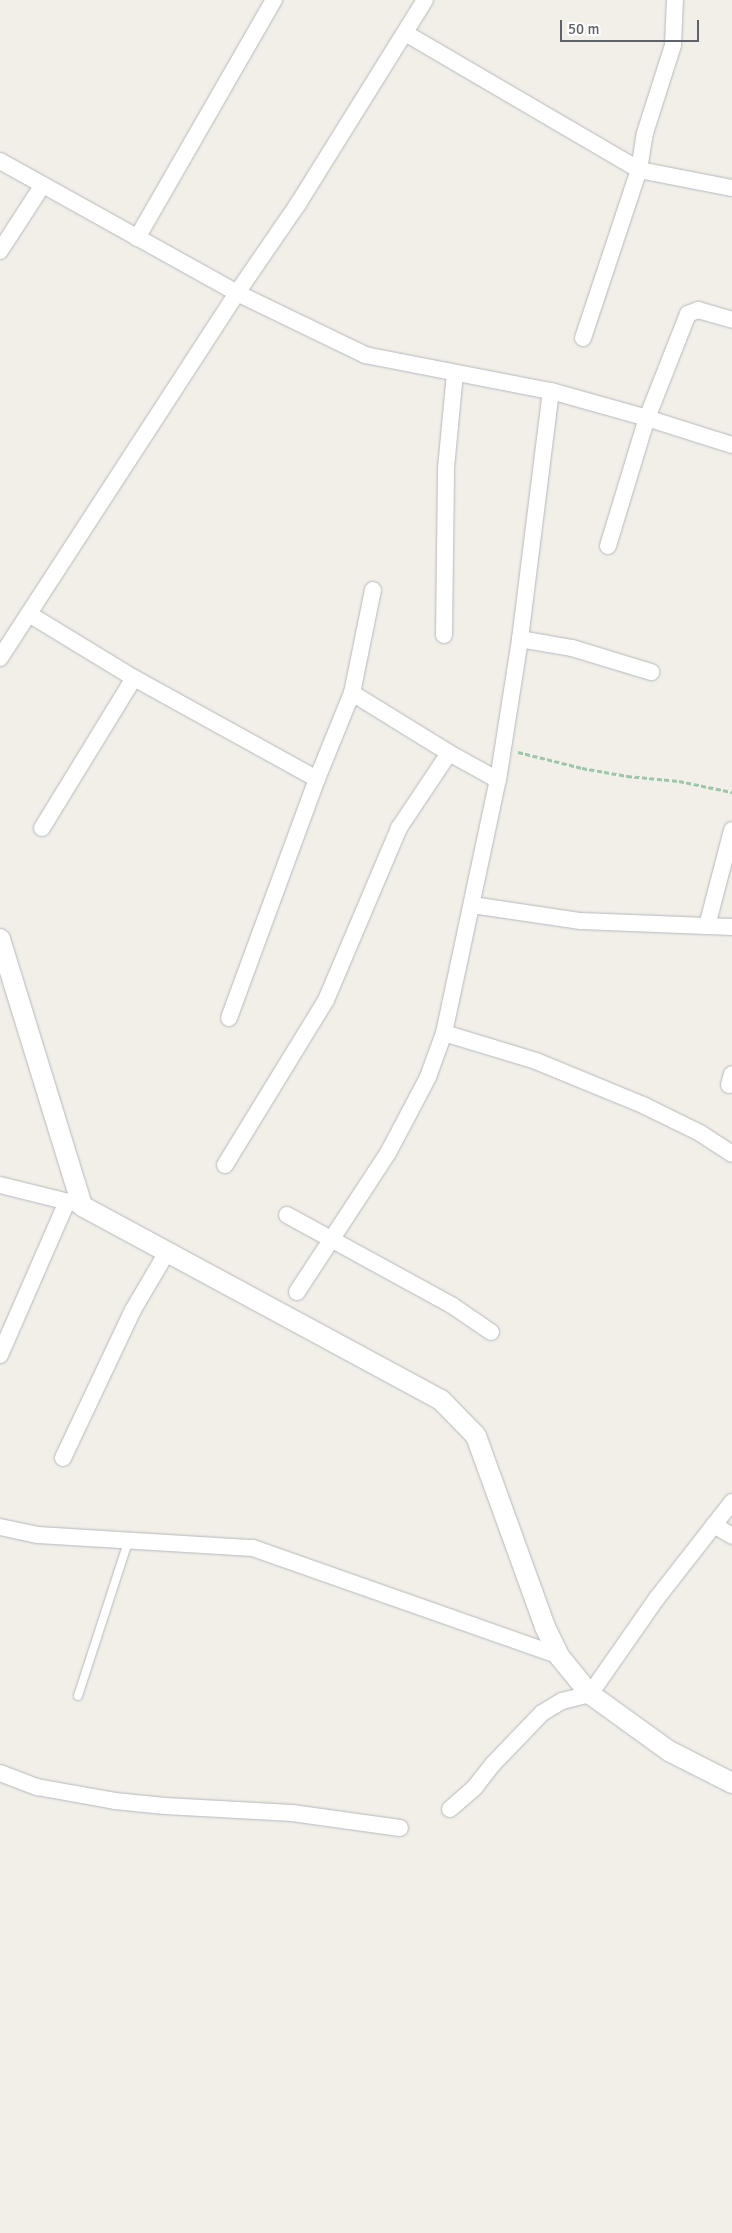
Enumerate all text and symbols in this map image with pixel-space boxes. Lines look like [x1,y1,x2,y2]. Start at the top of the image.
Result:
scale bar [562,10,701,42]
text: 50 m [568,20,599,38]

